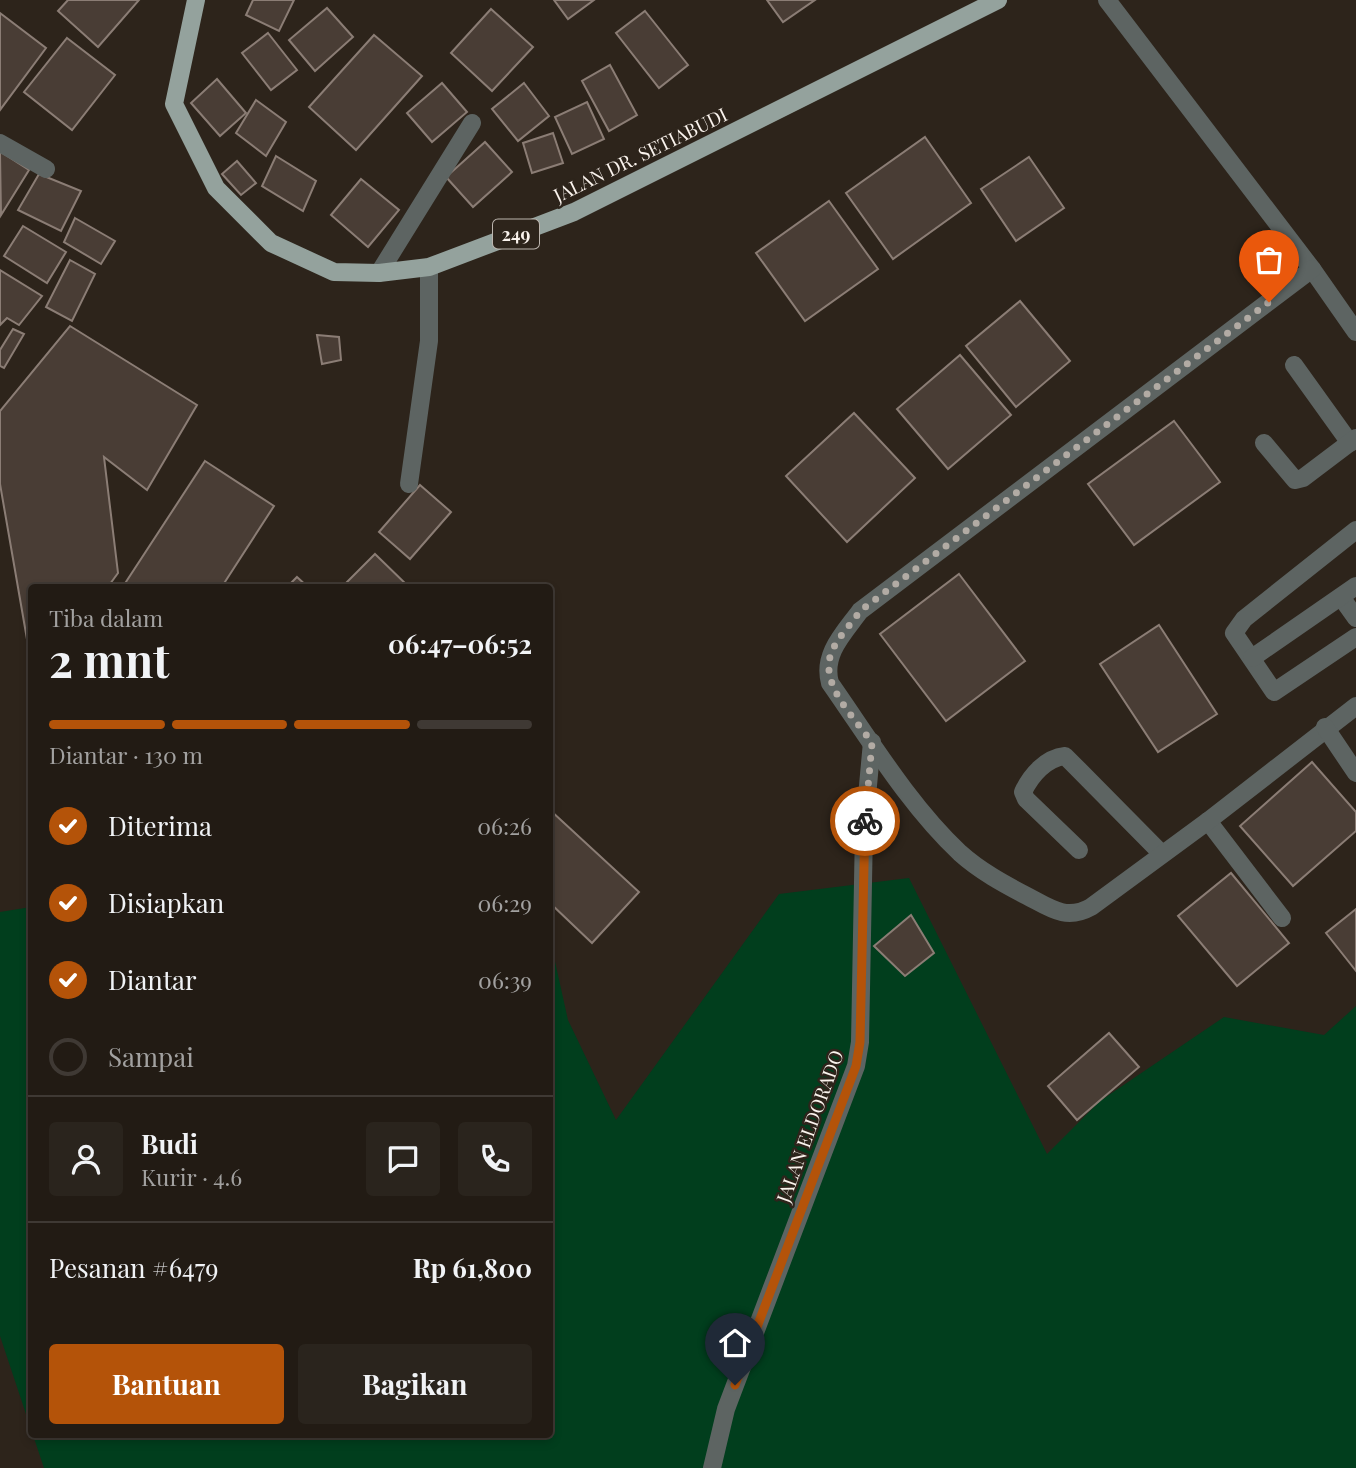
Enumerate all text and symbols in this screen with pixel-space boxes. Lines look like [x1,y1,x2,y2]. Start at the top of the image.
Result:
street label: JALAN DR. SETIABUDI [548,101,731,208]
road number: 249 [493,220,539,248]
pin [1239,230,1299,302]
icon: bag [1250,241,1288,279]
text: Tiba dalam [49,602,163,633]
text: 06:47–06:52 [388,626,532,661]
text: 2 mnt [49,628,169,690]
text: Diantar · 130 m [49,739,203,770]
courier [830,786,900,856]
icon: bike [846,802,884,840]
icon: check [49,807,87,845]
text: Diterima [108,808,212,843]
text: 06:26 [477,810,532,841]
icon: check [49,884,87,922]
text: Disiapkan [108,885,224,920]
text: 06:29 [477,887,532,918]
icon: check [49,961,87,999]
text: Diantar [108,962,197,997]
text: 06:39 [478,964,532,995]
text: Sampai [108,1039,194,1074]
street label: JALAN ELDORADO [769,1046,849,1207]
button: person [49,1122,123,1196]
button: chat [366,1122,440,1196]
button: phone [458,1122,532,1196]
text: Budi [141,1126,198,1161]
text: Kurir · 4.6 [141,1161,242,1192]
text: Pesanan #6479 [49,1250,218,1285]
text: Rp 61,800 [413,1250,532,1285]
pin [705,1313,765,1385]
icon: home [716,1324,754,1362]
button: Bantuan [49,1344,284,1424]
button: Bagikan [298,1344,532,1424]

